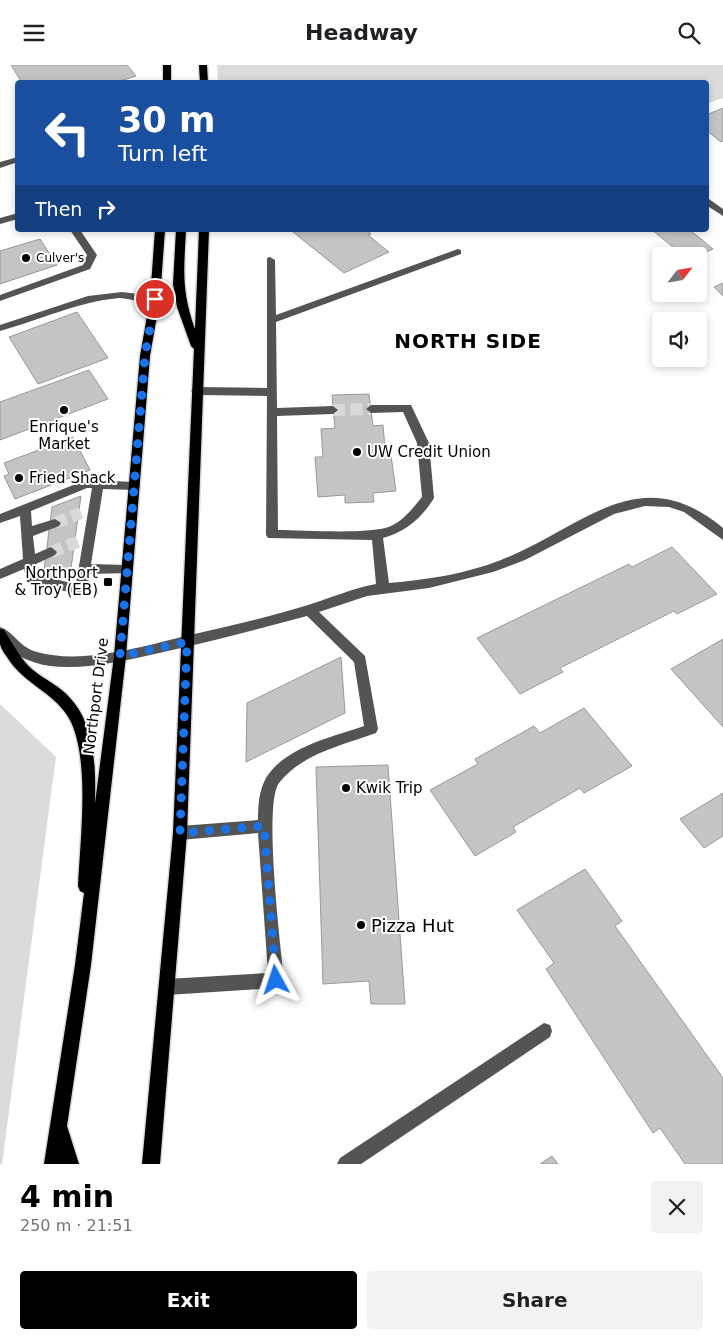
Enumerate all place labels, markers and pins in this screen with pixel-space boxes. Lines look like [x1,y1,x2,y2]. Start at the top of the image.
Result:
place label: Culver's [36,251,84,265]
marker: Culver's [20,252,32,264]
pin [134,278,176,320]
marker: Enrique's Market [58,404,70,416]
place label: Enrique's Market [29,418,99,453]
place label: UW Credit Union [367,443,491,461]
marker: UW Credit Union [351,446,363,458]
place label: Fried Shack [29,469,116,487]
marker: Fried Shack [13,472,25,484]
place label: Northport & Troy (EB) [14,564,98,599]
marker: Northport & Troy (EB) [102,576,114,588]
place label: Kwik Trip [356,779,423,797]
marker: Kwik Trip [340,782,352,794]
place label: Pizza Hut [371,915,454,936]
marker: Pizza Hut [355,919,367,931]

